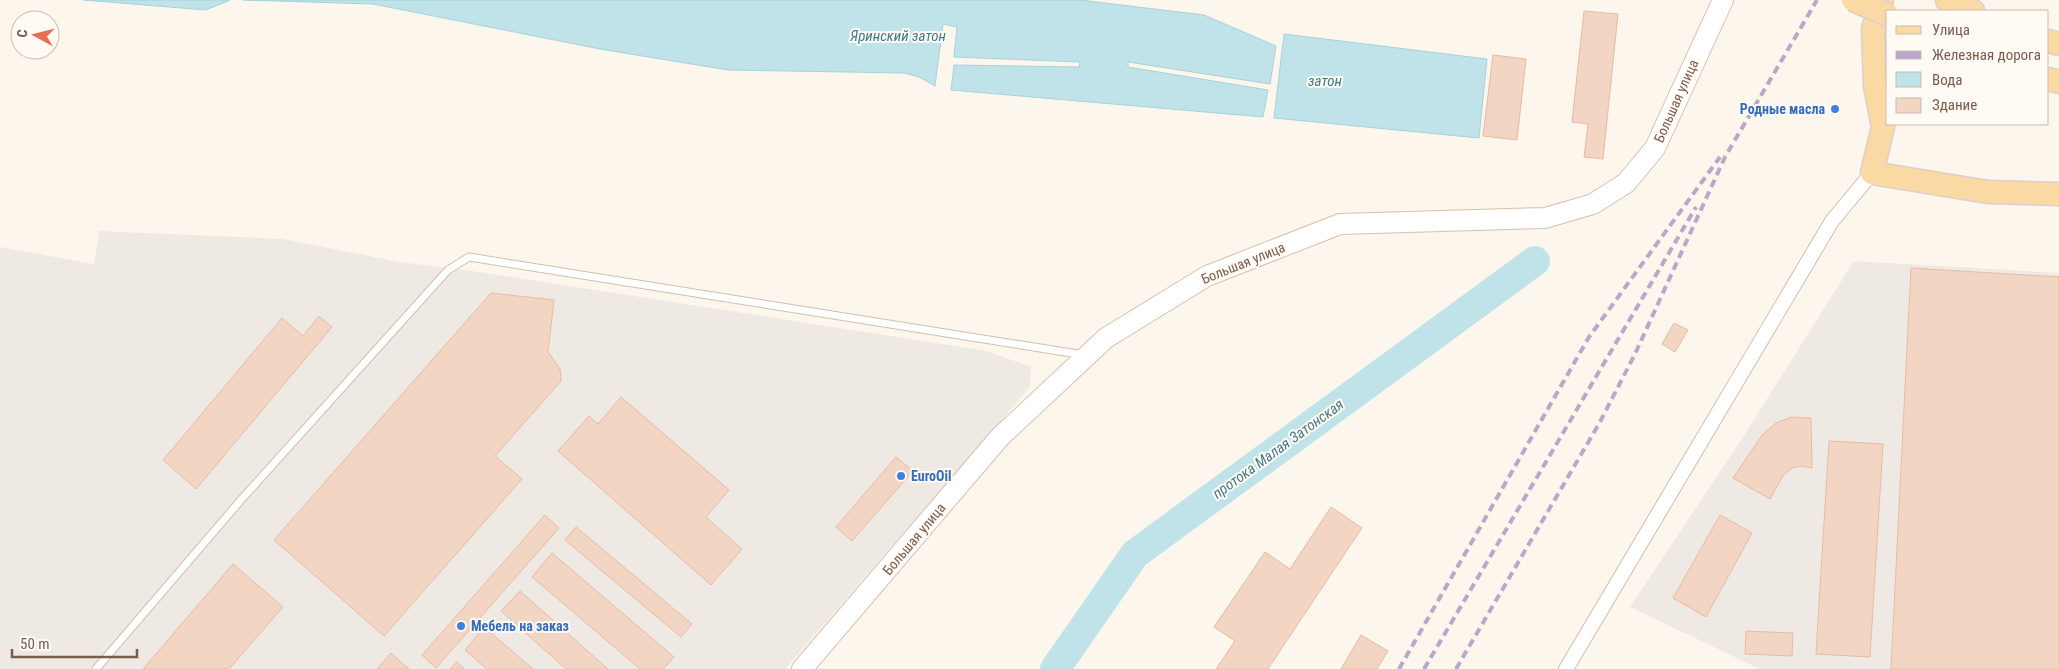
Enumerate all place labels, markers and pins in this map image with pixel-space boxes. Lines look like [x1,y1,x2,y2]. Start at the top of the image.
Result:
place label: Родные масла [1740,101,1825,117]
marker: Родные масла [1829,103,1841,115]
place label: EuroOil [911,468,952,484]
marker: EuroOil [895,470,907,482]
place label: Мебель на заказ [471,618,569,634]
marker: Мебель на заказ [455,620,467,632]

